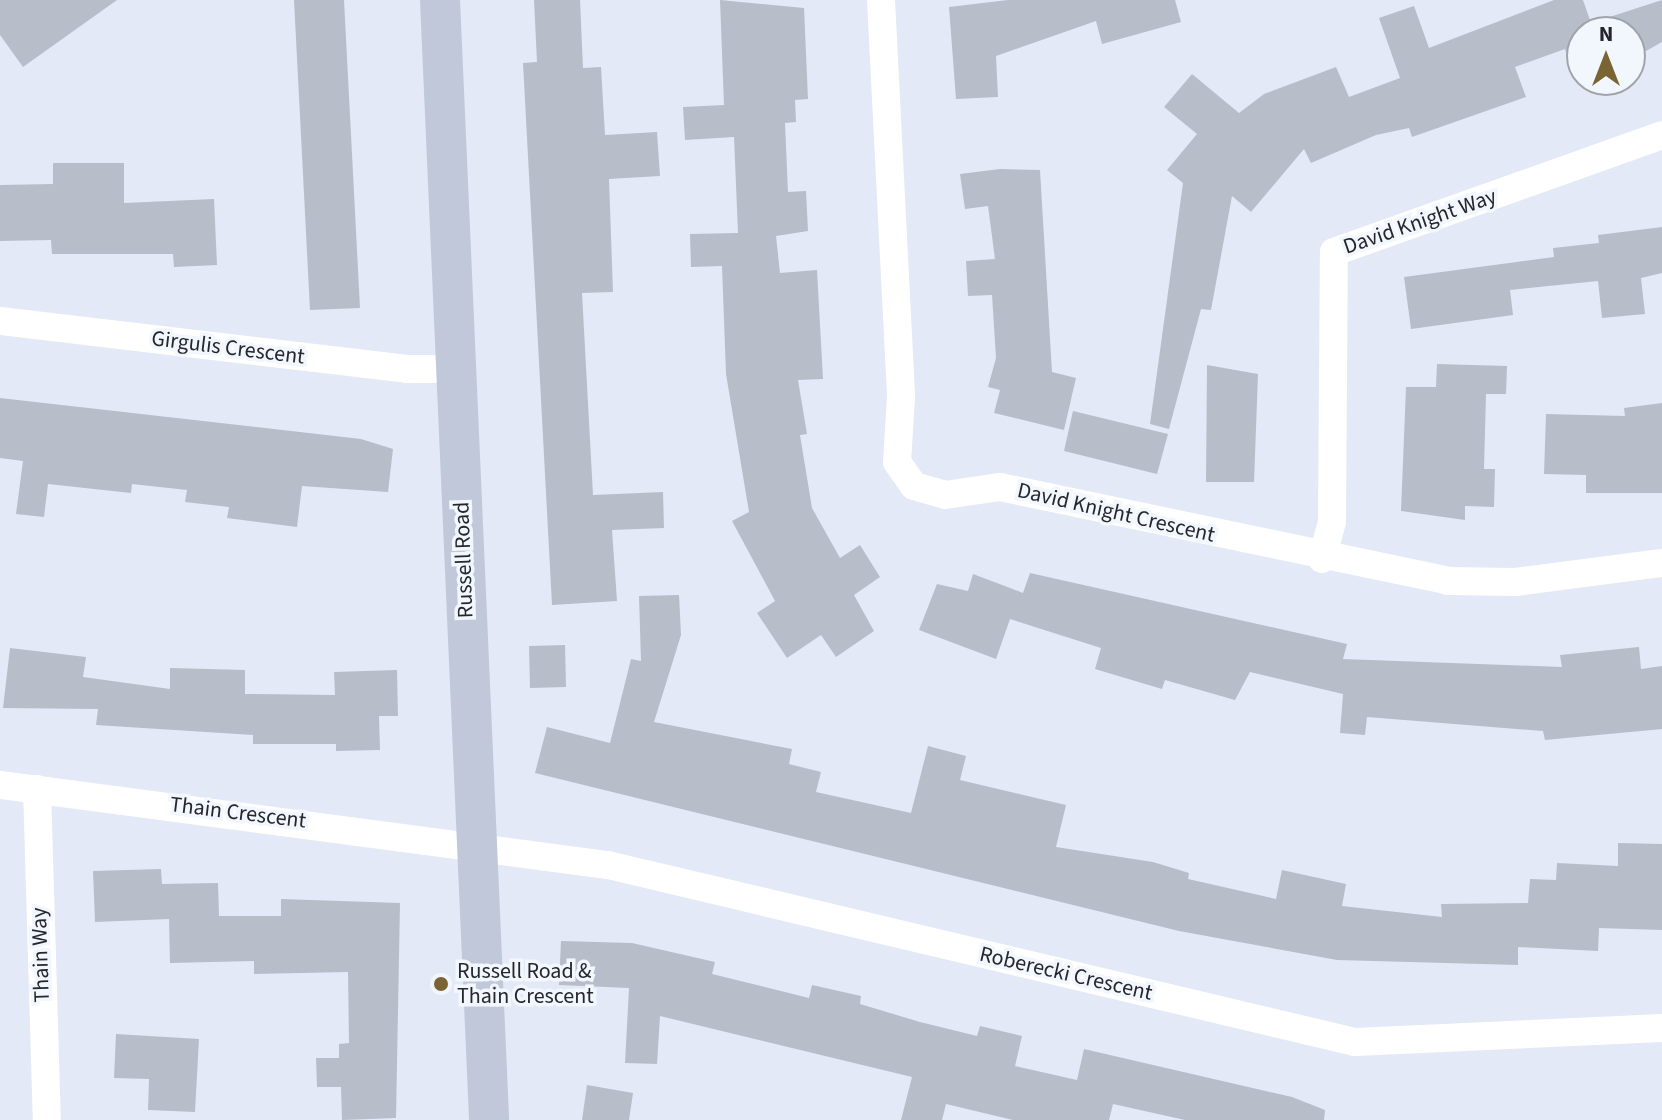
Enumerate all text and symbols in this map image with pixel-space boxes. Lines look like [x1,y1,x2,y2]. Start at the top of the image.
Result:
north arrow [1566,16,1646,96]
text: N [1599,18,1613,50]
street label: David Knight Way [1340,183,1500,261]
street label: Girgulis Crescent [150,326,306,370]
street label: David Knight Crescent [1015,477,1217,549]
street label: Russell Road [449,501,479,619]
street label: Thain Crescent [169,792,307,834]
street label: Thain Way [26,907,56,1003]
street label: Roberecki Crescent [977,941,1155,1007]
place label: Russell Road & Thain Crescent [457,958,594,1010]
marker: Russell Road & Thain Crescent [432,975,450,993]

